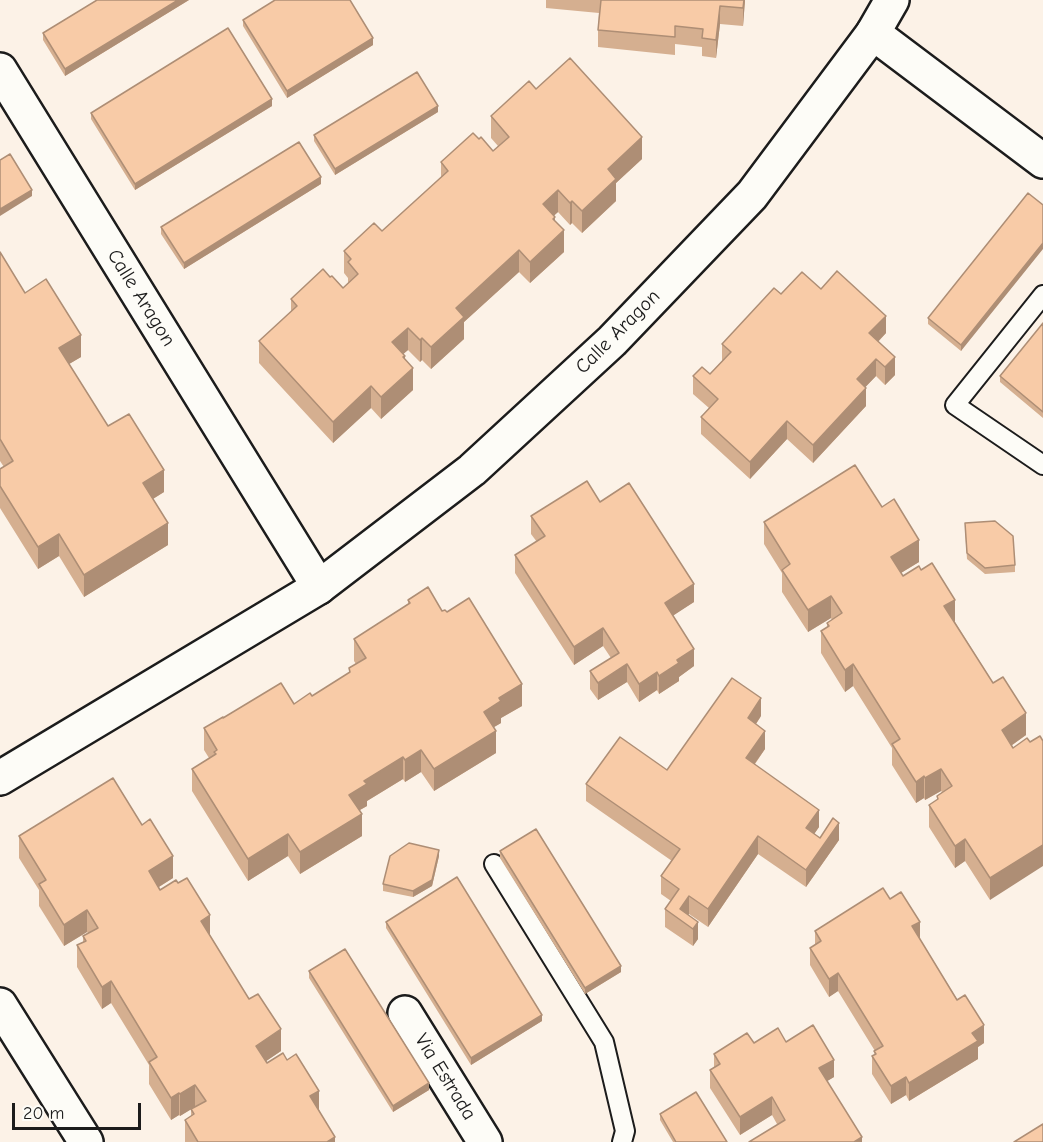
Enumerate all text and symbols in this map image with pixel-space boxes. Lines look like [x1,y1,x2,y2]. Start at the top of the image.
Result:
street label: Calle Aragon [102,245,180,351]
street label: Calle Aragon [571,285,665,379]
street label: Via Estrada [409,1029,481,1125]
scale bar [15,1091,144,1129]
text: 20 m [23,1103,64,1124]

